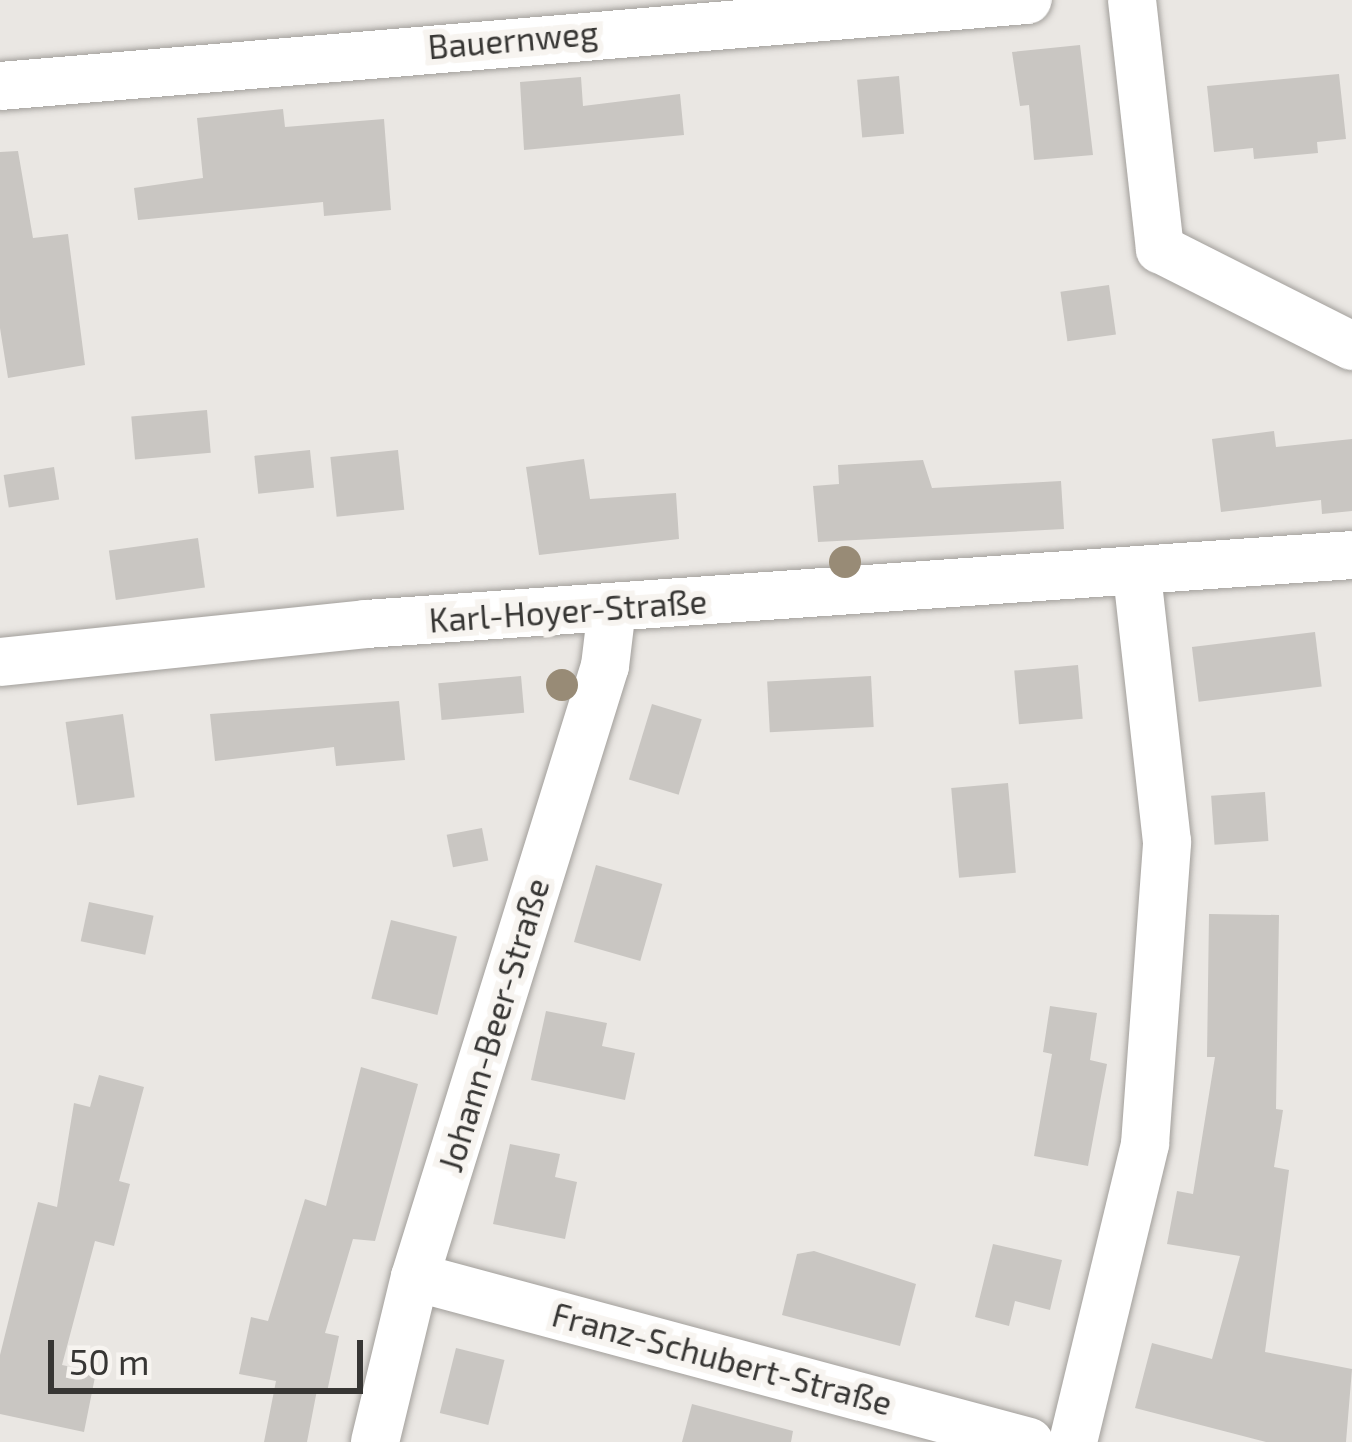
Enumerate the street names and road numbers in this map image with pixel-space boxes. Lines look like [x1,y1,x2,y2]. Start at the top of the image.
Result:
street label: Bauernweg [426,13,600,67]
street label: Karl-Hoyer-Straße [428,582,708,640]
street label: Johann-Beer-Straße [431,874,557,1176]
street label: Franz-Schubert-Straße [548,1295,896,1423]

